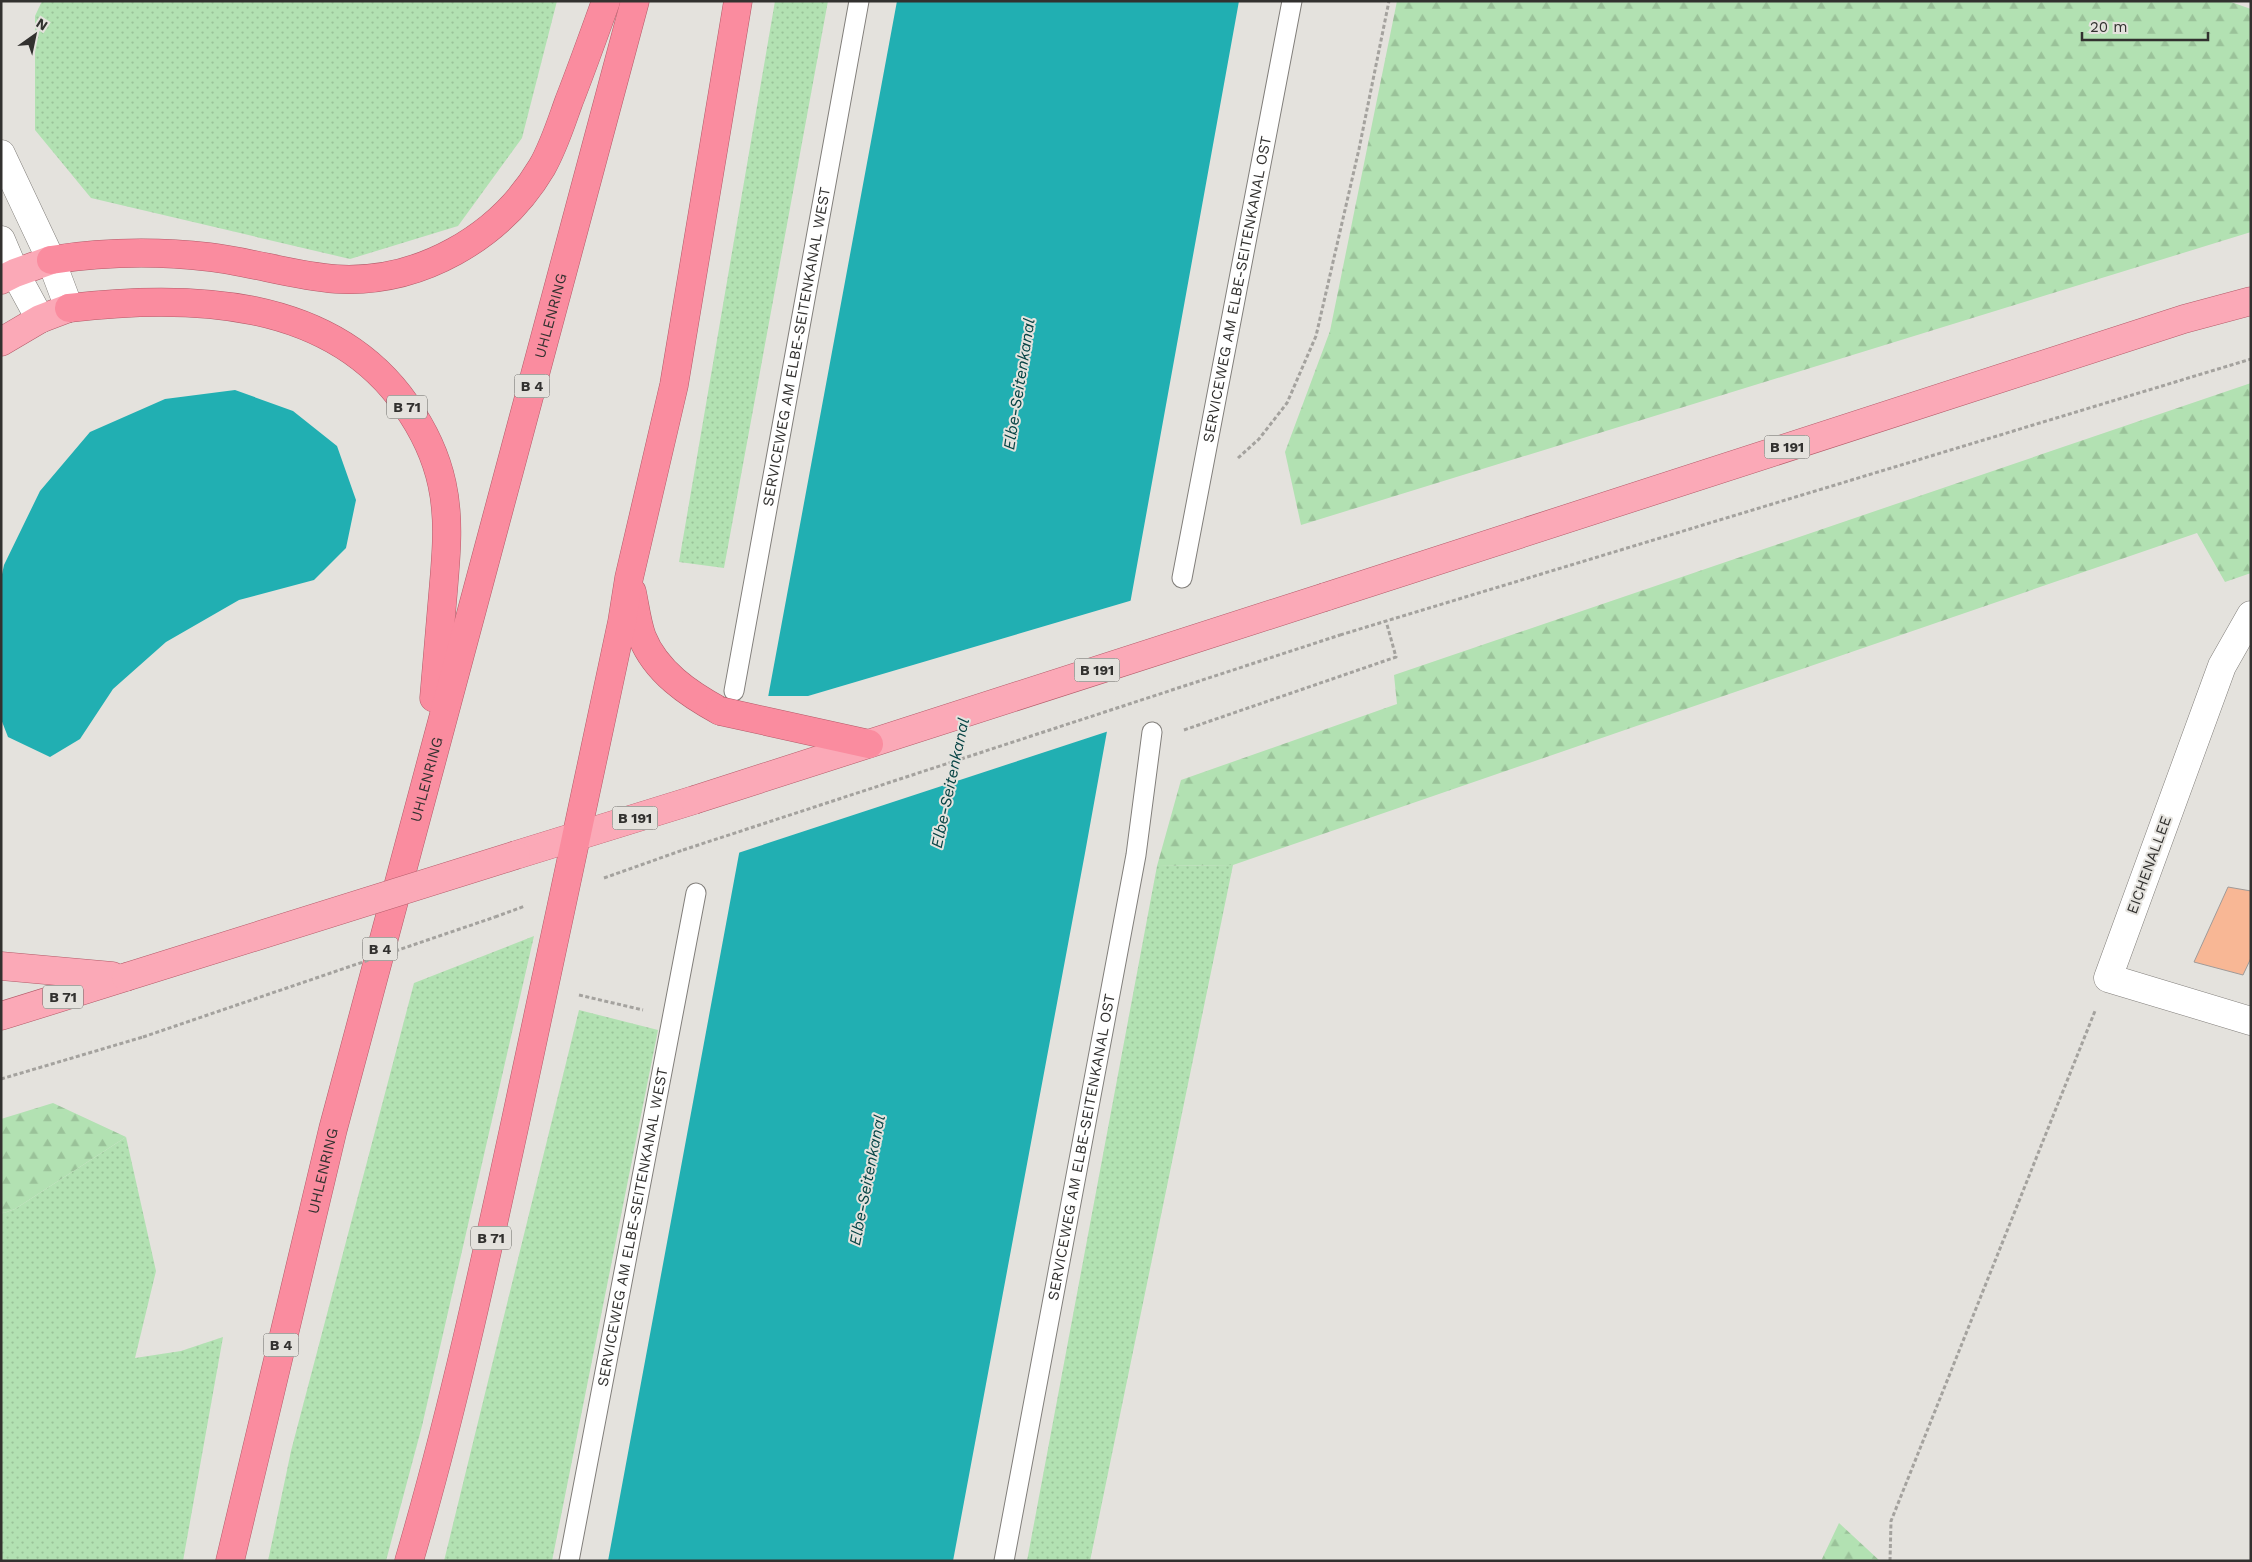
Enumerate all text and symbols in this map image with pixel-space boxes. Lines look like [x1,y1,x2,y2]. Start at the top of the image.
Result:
north arrow [10,10,60,60]
scale bar [2082,10,2208,42]
text: N [33,15,51,34]
text: 20 m [2090,18,2128,36]
street label: SERVICEWEG AM ELBE-SEITENKANAL OST [1199,134,1275,444]
street label: SERVICEWEG AM ELBE-SEITENKANAL WEST [759,186,834,508]
street label: UHLENRING [531,271,571,360]
water label: Elbe-Seitenkanal [999,317,1039,451]
road number: B 4 [514,374,550,398]
road number: B 71 [387,396,427,418]
road number: B 191 [1764,436,1810,458]
road number: B 191 [1074,658,1120,682]
water label: Elbe-Seitenkanal [927,716,973,850]
street label: UHLENRING [407,735,447,824]
road number: B 191 [612,806,658,830]
street label: EICHENALLEE [2123,814,2175,916]
road number: B 4 [362,938,398,961]
road number: B 71 [43,986,83,1009]
street label: SERVICEWEG AM ELBE-SEITENKANAL OST [1044,992,1119,1302]
street label: SERVICEWEG AM ELBE-SEITENKANAL WEST [593,1066,672,1388]
water label: Elbe-Seitenkanal [845,1113,889,1247]
street label: UHLENRING [304,1126,342,1216]
road number: B 71 [471,1226,511,1250]
road number: B 4 [264,1334,298,1356]

